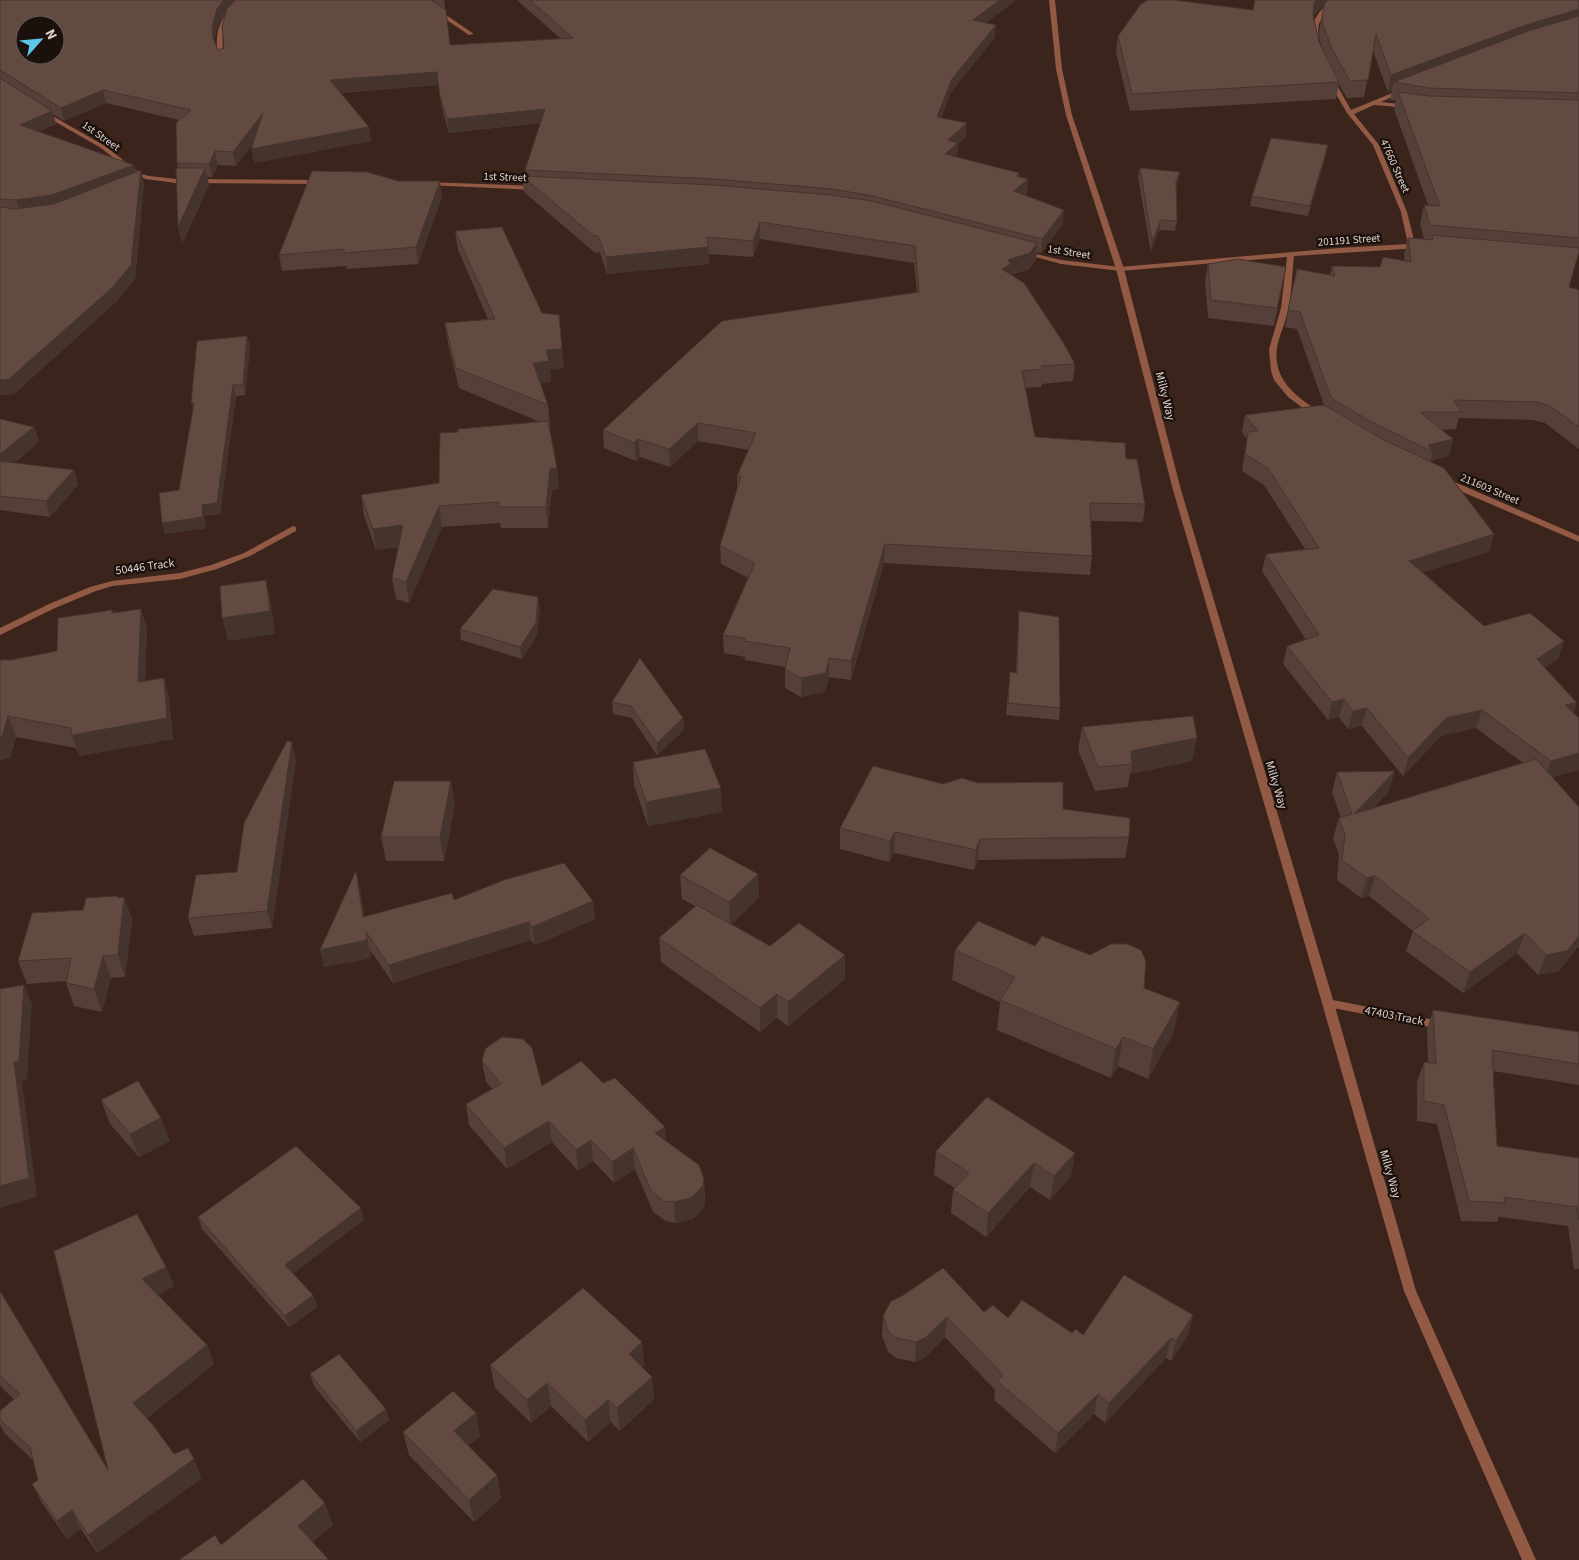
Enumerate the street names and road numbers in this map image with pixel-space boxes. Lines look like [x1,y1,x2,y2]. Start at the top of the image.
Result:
street label: 1st Street [79,117,123,155]
street label: 47660 Street [1377,137,1414,195]
street label: 1st Street [483,169,527,185]
street label: 201191 Street [1317,230,1381,250]
street label: 1st Street [1046,241,1092,263]
street label: Milky Way [1151,370,1179,422]
street label: 211603 Street [1458,470,1522,508]
street label: 50446 Track [114,554,176,580]
street label: Milky Way [1261,759,1291,812]
street label: 47403 Track [1363,1002,1425,1030]
street label: Milky Way [1375,1148,1405,1201]

